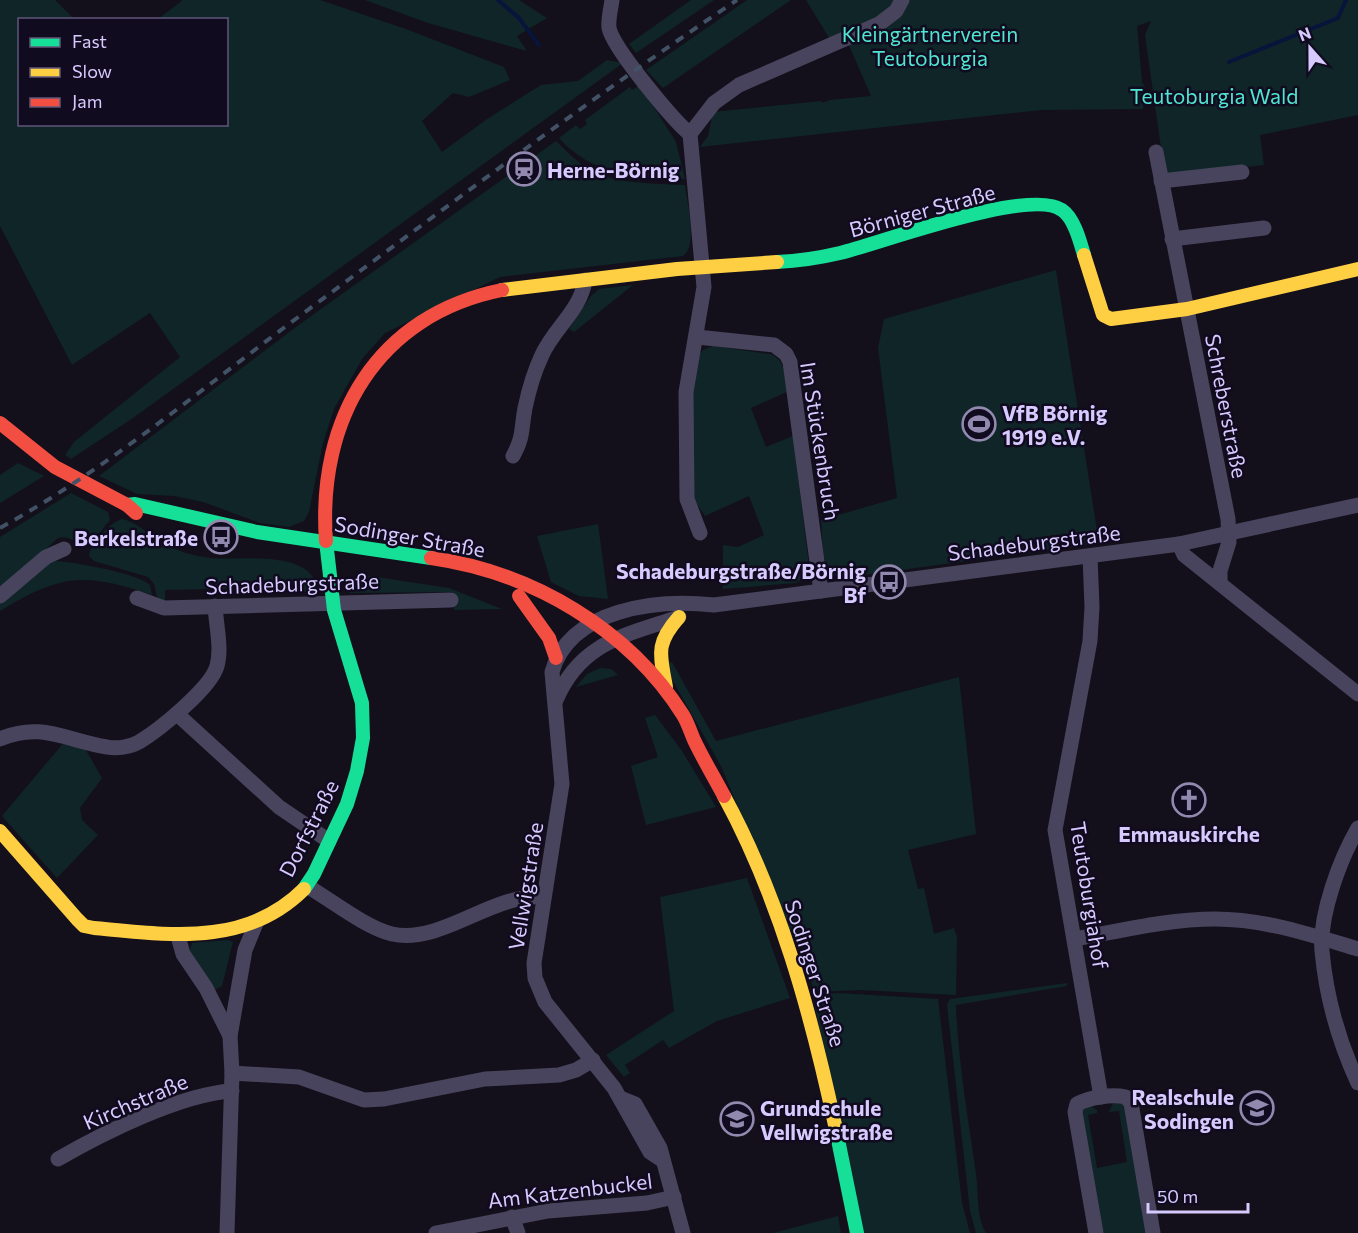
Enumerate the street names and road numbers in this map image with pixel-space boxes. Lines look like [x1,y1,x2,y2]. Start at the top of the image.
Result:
street label: Börniger Straße [846,178,998,242]
street label: Schreberstraße [1201,332,1253,480]
street label: Im Stückenbruch [796,360,846,522]
street label: Sodinger Straße [333,510,487,562]
street label: Schadeburgstraße [946,519,1122,565]
street label: Schadeburgstraße [205,567,379,599]
street label: Dorfstraße [273,775,343,881]
street label: Vellwigstraße [503,820,547,952]
street label: Teutoburgiahof [1066,820,1114,971]
street label: Sodinger Straße [781,896,851,1050]
street label: Kirchstraße [79,1068,191,1134]
street label: Am Katzenbuckel [486,1167,654,1213]

